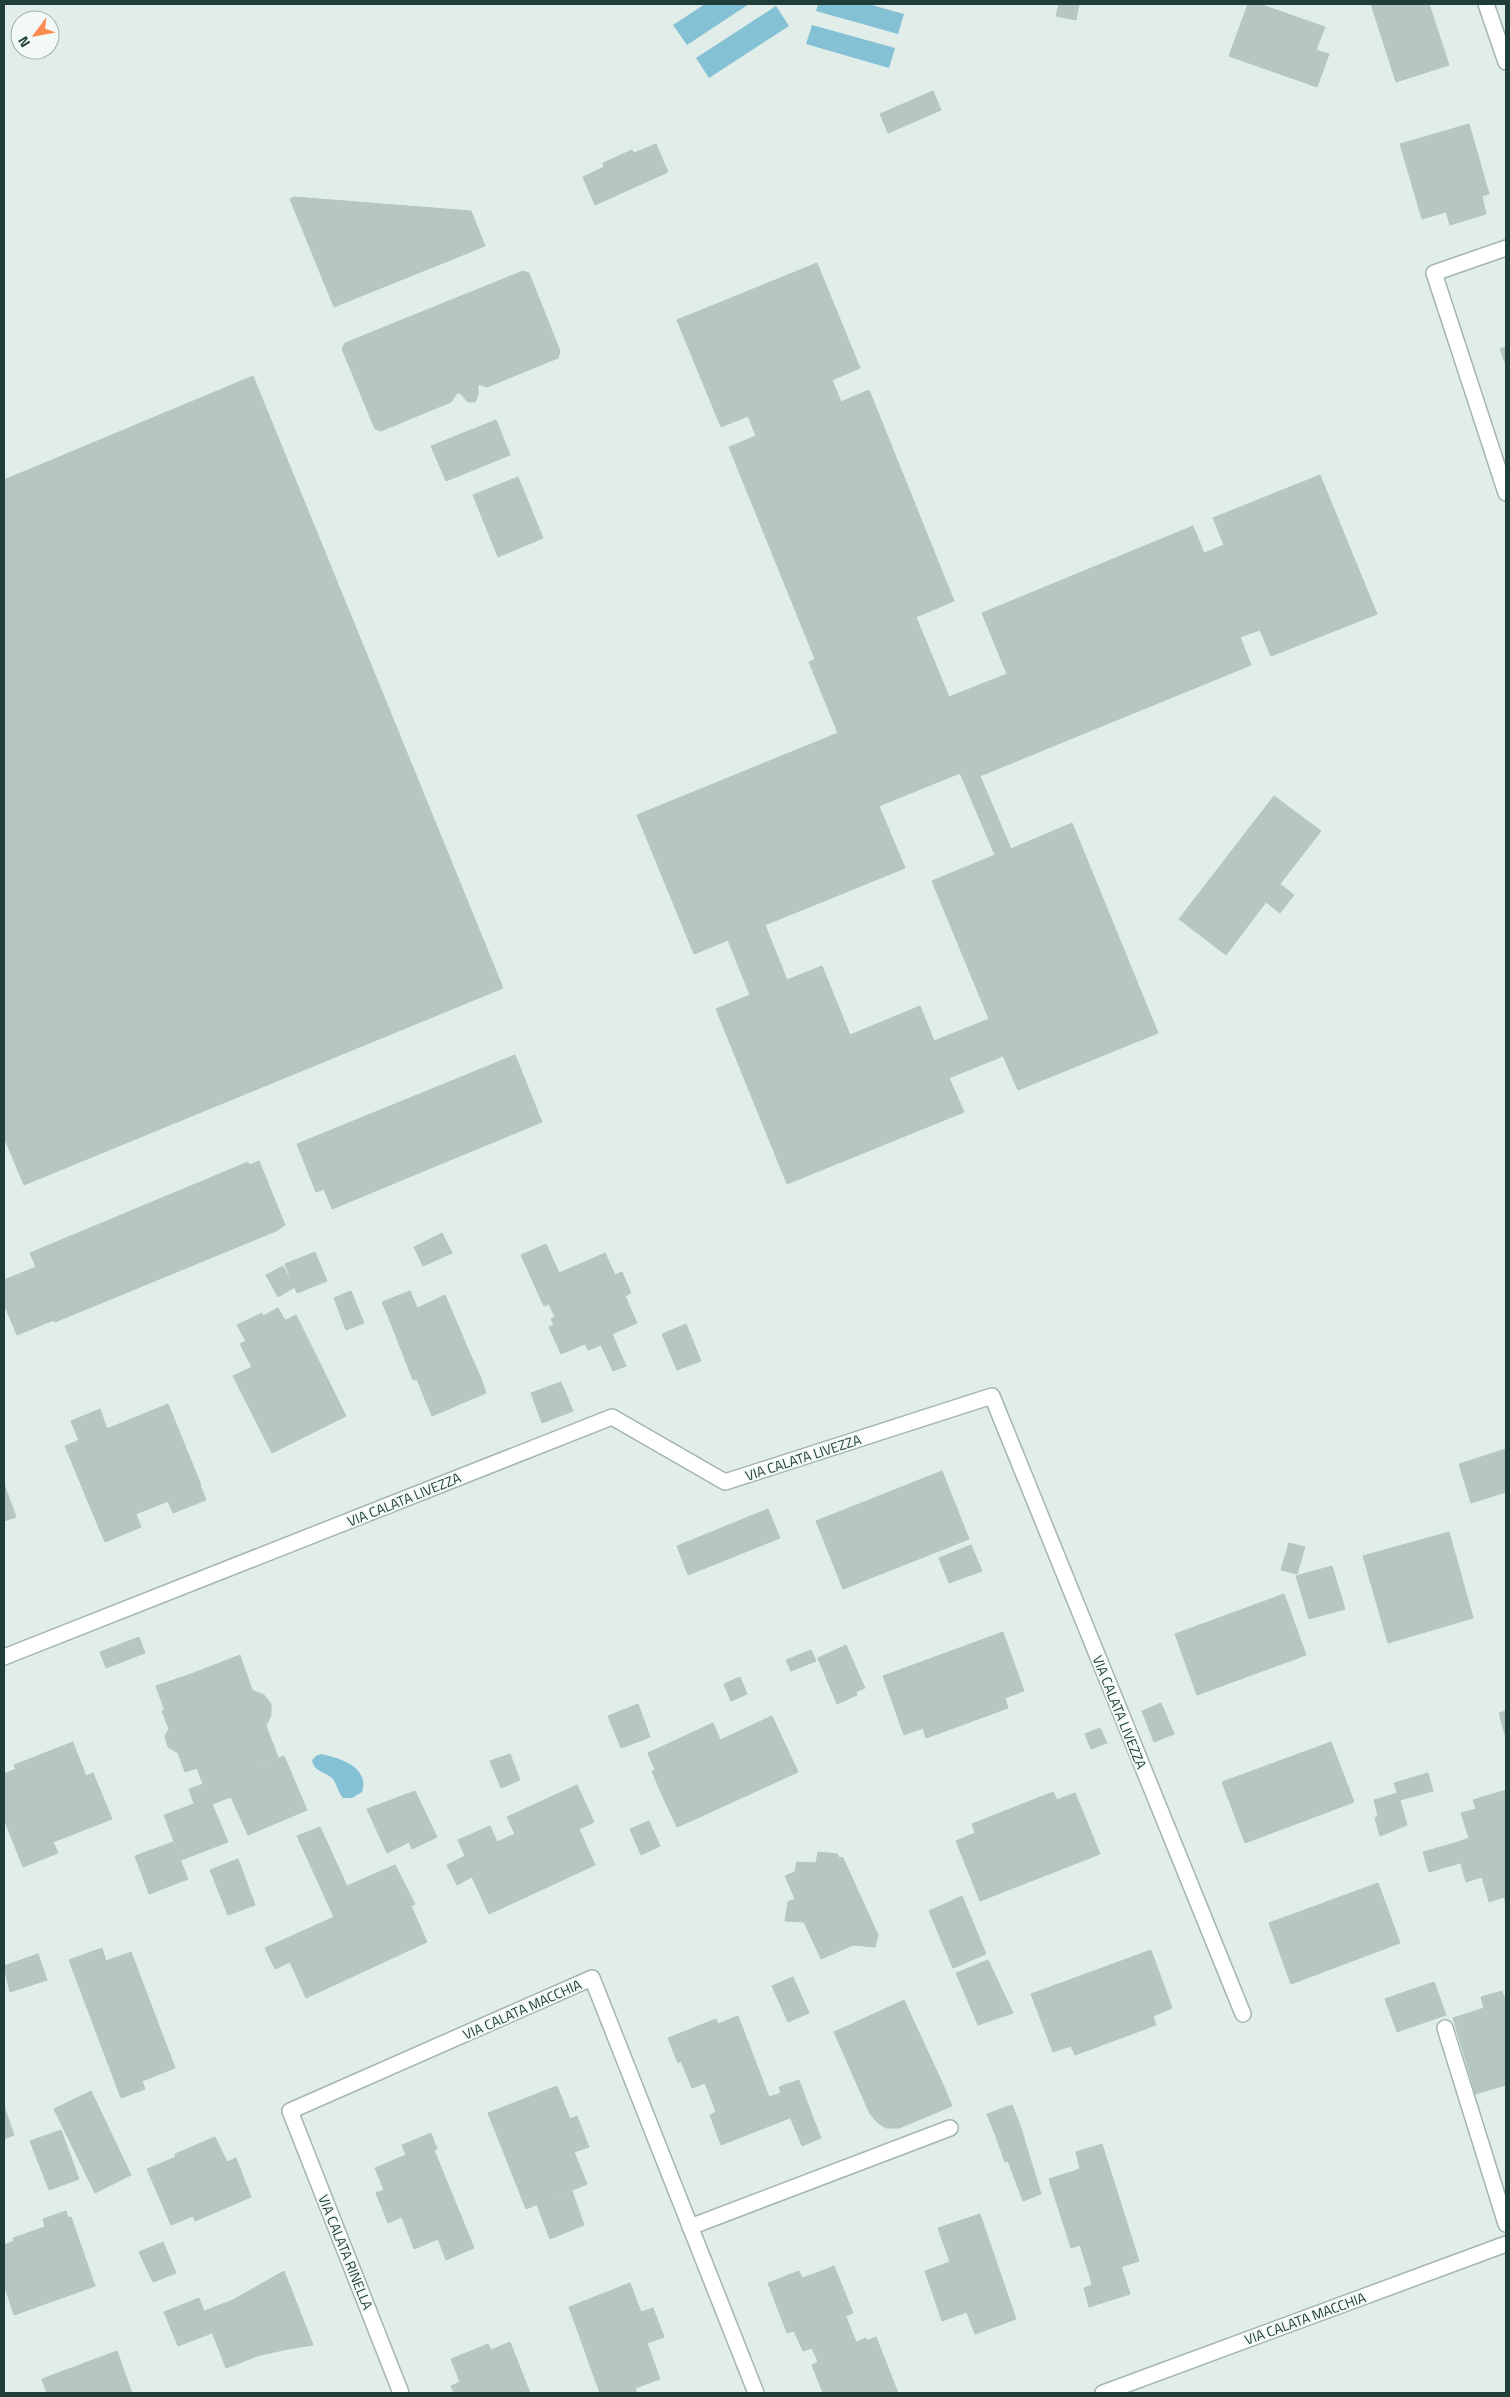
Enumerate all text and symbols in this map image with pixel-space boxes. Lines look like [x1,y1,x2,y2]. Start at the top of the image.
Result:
north arrow [10,10,60,60]
text: N [12,32,35,52]
street label: VIA CALATA LIVEZZA [742,1428,864,1486]
street label: VIA CALATA LIVEZZA [344,1466,465,1531]
street label: VIA CALATA LIVEZZA [1088,1652,1153,1773]
street label: VIA CALATA MACCHIA [459,1973,585,2045]
street label: VIA CALATA RINELLA [313,2191,379,2313]
street label: VIA CALATA MACCHIA [1241,2286,1369,2350]

